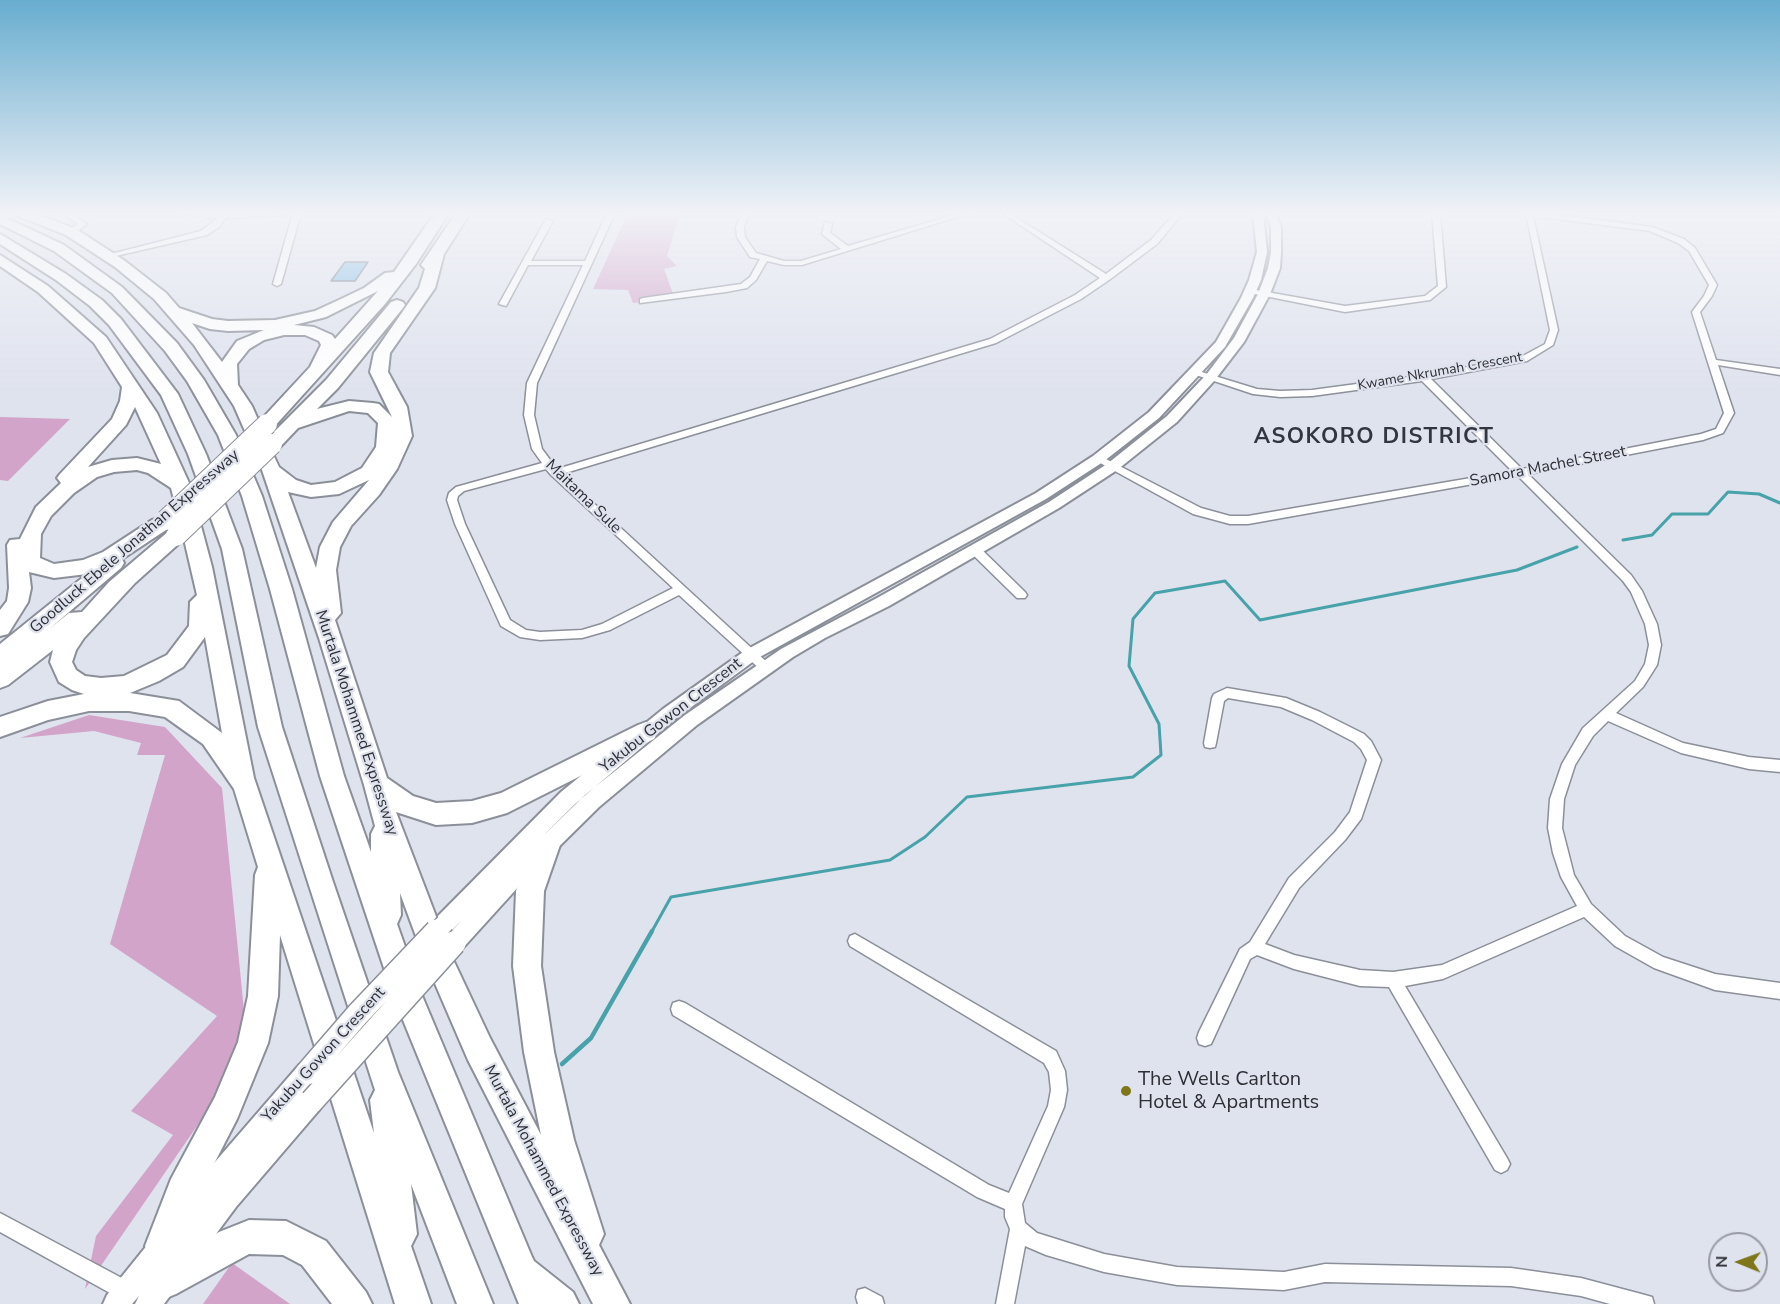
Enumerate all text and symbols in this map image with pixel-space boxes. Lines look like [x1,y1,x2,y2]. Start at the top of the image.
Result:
street label: Kwame Nkrumah Crescent [1356,349,1524,395]
district label: ASOKORO DISTRICT [1254,425,1494,451]
street label: Samora Machel Street [1468,442,1628,492]
street label: Goodluck Ebele Jonathan Expressway [27,446,243,638]
street label: Maitama Sule [541,456,625,538]
street label: Murtala Mohammed Expressway [310,608,402,838]
street label: Yakubu Gowon Crescent [596,655,746,777]
street label: Yakubu Gowon Crescent [258,984,390,1126]
street label: Murtala Mohammed Expressway [479,1062,607,1280]
place label: The Wells Carlton Hotel & Apartments [1138,1068,1319,1115]
marker: The Wells Carlton Hotel & Apartments [1119,1084,1133,1098]
north arrow [1708,1232,1768,1292]
text: N [1711,1256,1733,1268]

